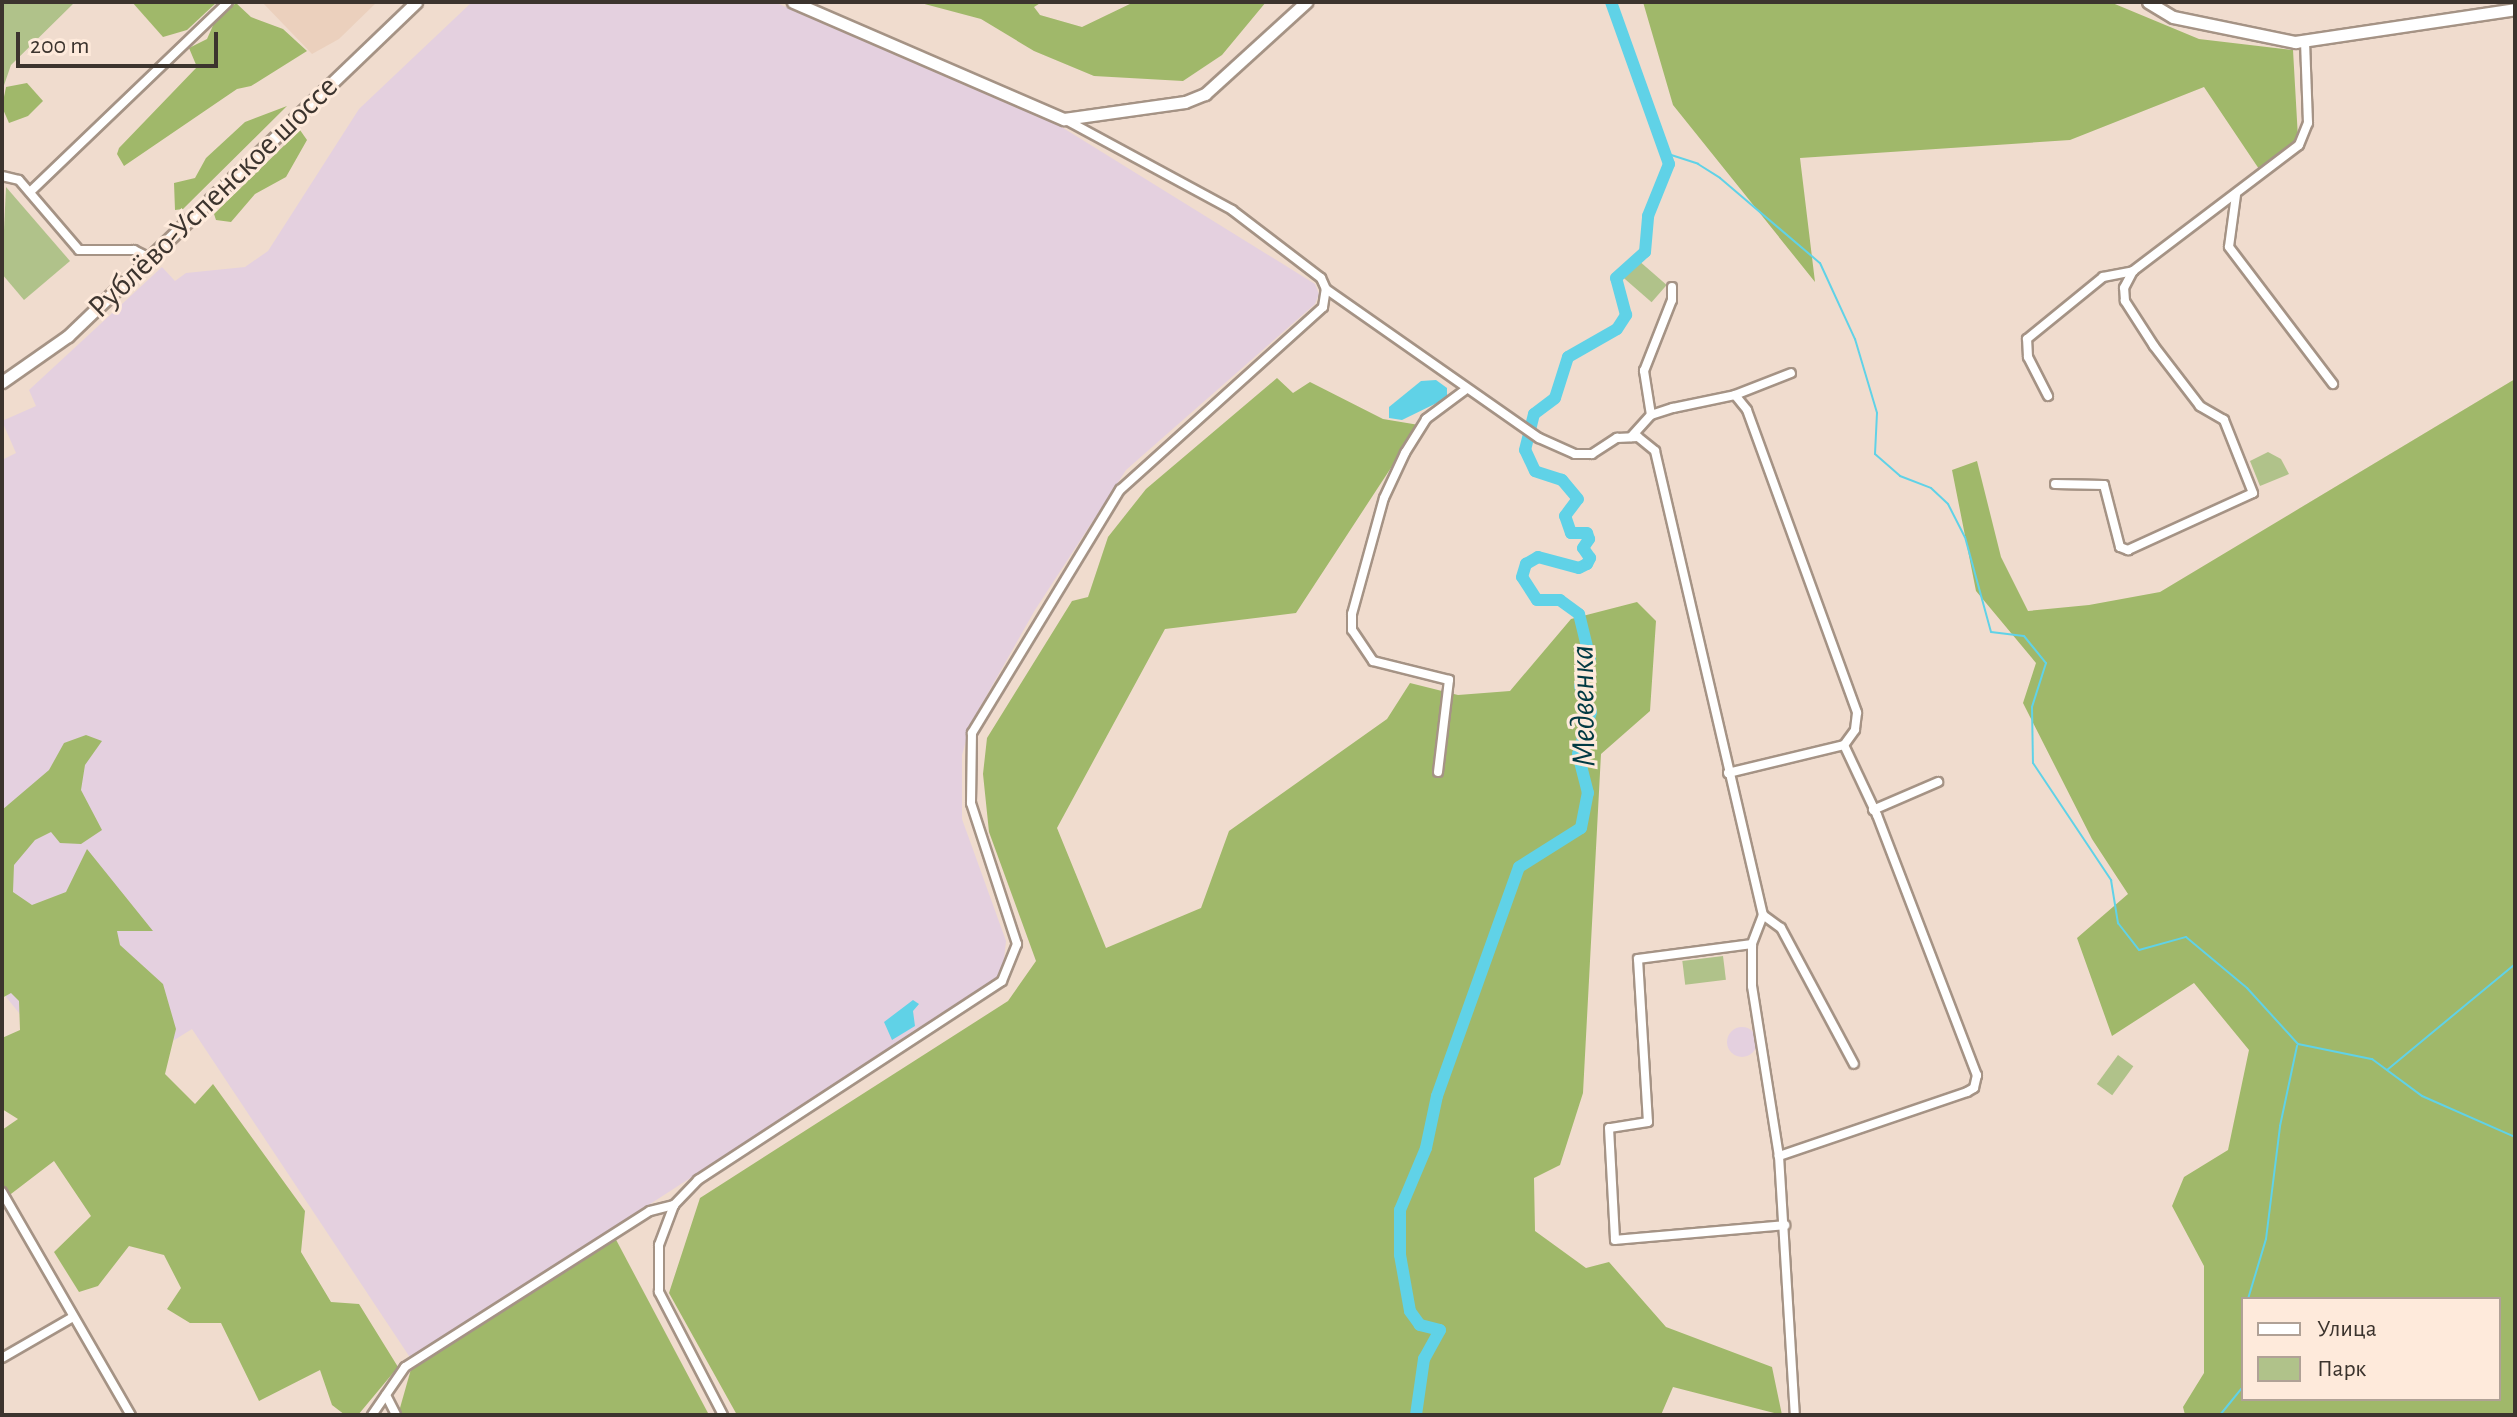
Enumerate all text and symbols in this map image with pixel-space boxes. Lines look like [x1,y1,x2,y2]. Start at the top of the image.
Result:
scale bar [20,16,222,66]
text: 200 m [30,34,89,58]
street label: Рублёво-Успенское шоссе [80,68,346,326]
water label: Медвенка [1563,645,1605,767]
legend [2241,1297,2501,1401]
text: Улица [2317,1317,2377,1341]
text: Парк [2317,1357,2366,1381]

